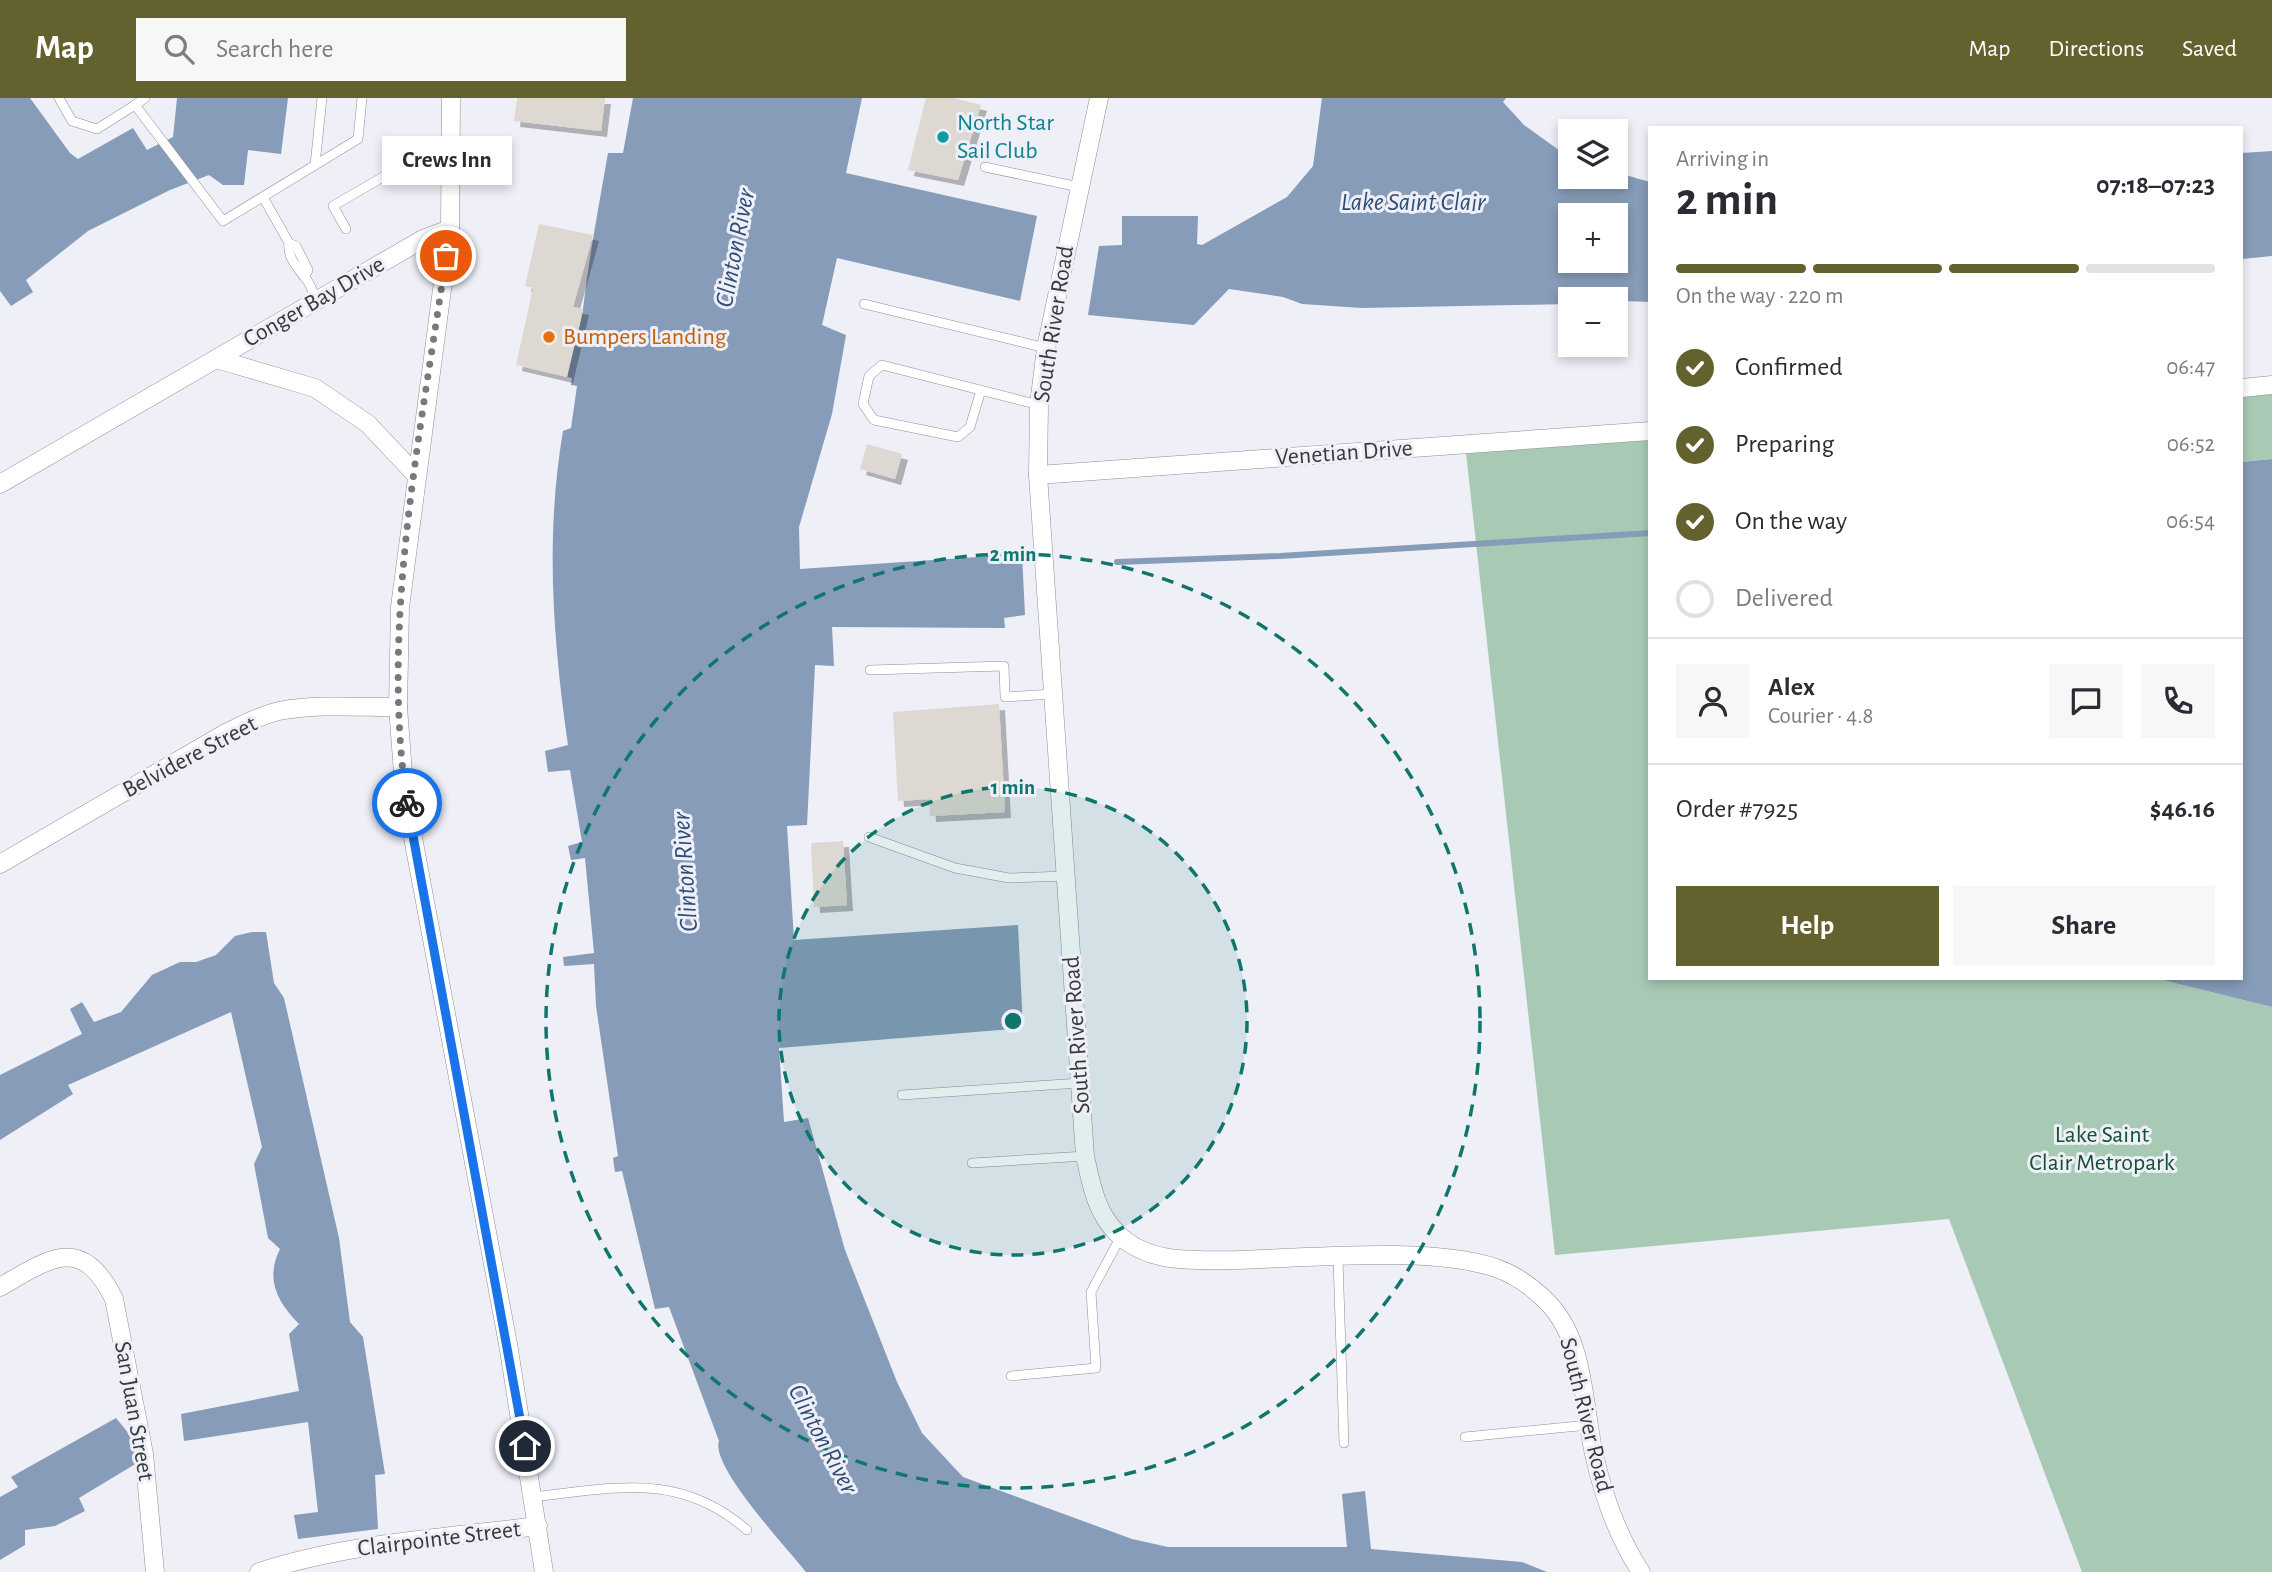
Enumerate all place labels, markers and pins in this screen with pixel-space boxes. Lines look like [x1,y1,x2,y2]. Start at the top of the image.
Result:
place label: North Star Sail Club [957,111,1054,163]
marker: North Star Sail Club [935,129,951,145]
callout: Crews Inn [381,137,511,186]
pin [416,226,476,286]
place label: Bumpers Landing [563,325,727,349]
marker: Bumpers Landing [541,329,557,345]
centre of rings [1001,1009,1025,1033]
pin [495,1416,555,1476]

